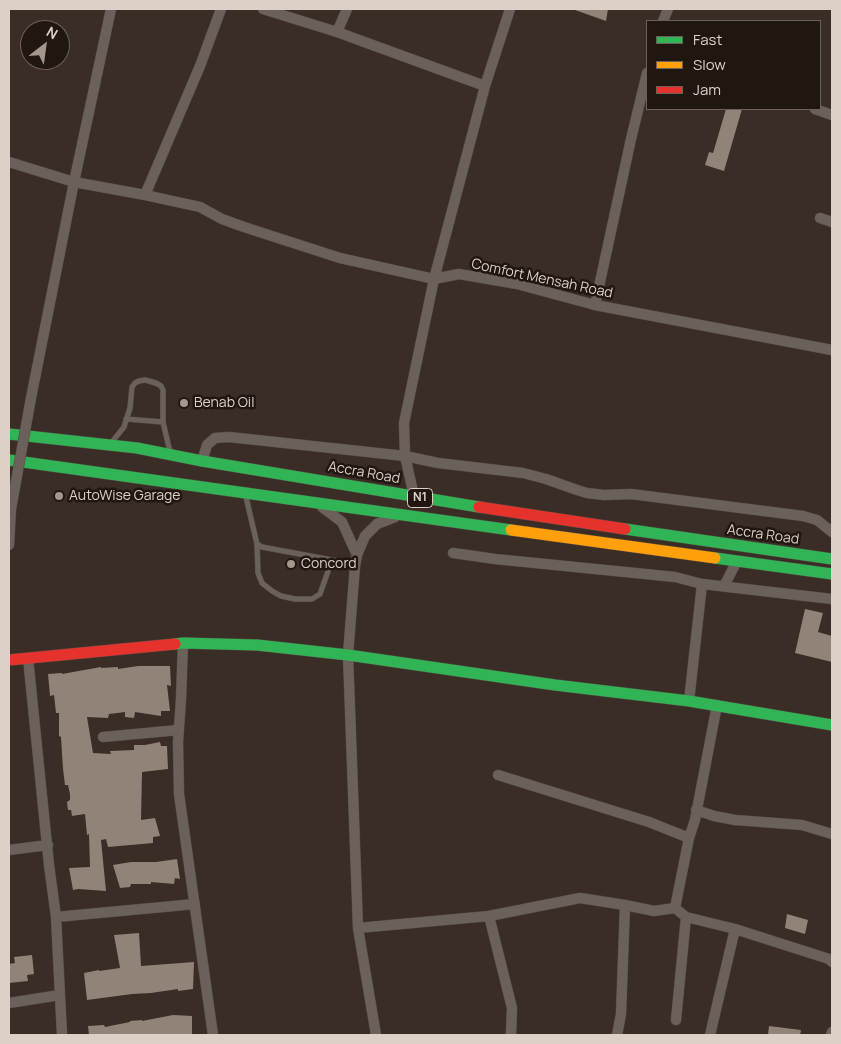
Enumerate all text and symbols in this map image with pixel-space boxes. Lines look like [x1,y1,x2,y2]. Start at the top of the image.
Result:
north arrow [20,20,70,70]
legend [646,20,821,110]
text: N [43,22,61,43]
text: Fast [693,29,722,50]
text: Slow [693,54,726,75]
text: Jam [693,79,721,100]
street label: Comfort Mensah Road [470,256,614,302]
place label: Benab Oil [194,395,254,411]
marker: Benab Oil [178,397,190,409]
street label: Accra Road [327,458,401,488]
place label: AutoWise Garage [69,488,180,504]
road number: N1 [408,488,432,508]
marker: AutoWise Garage [53,490,65,502]
street label: Accra Road [726,522,800,548]
place label: Concord [301,556,357,572]
marker: Concord [285,558,297,570]

